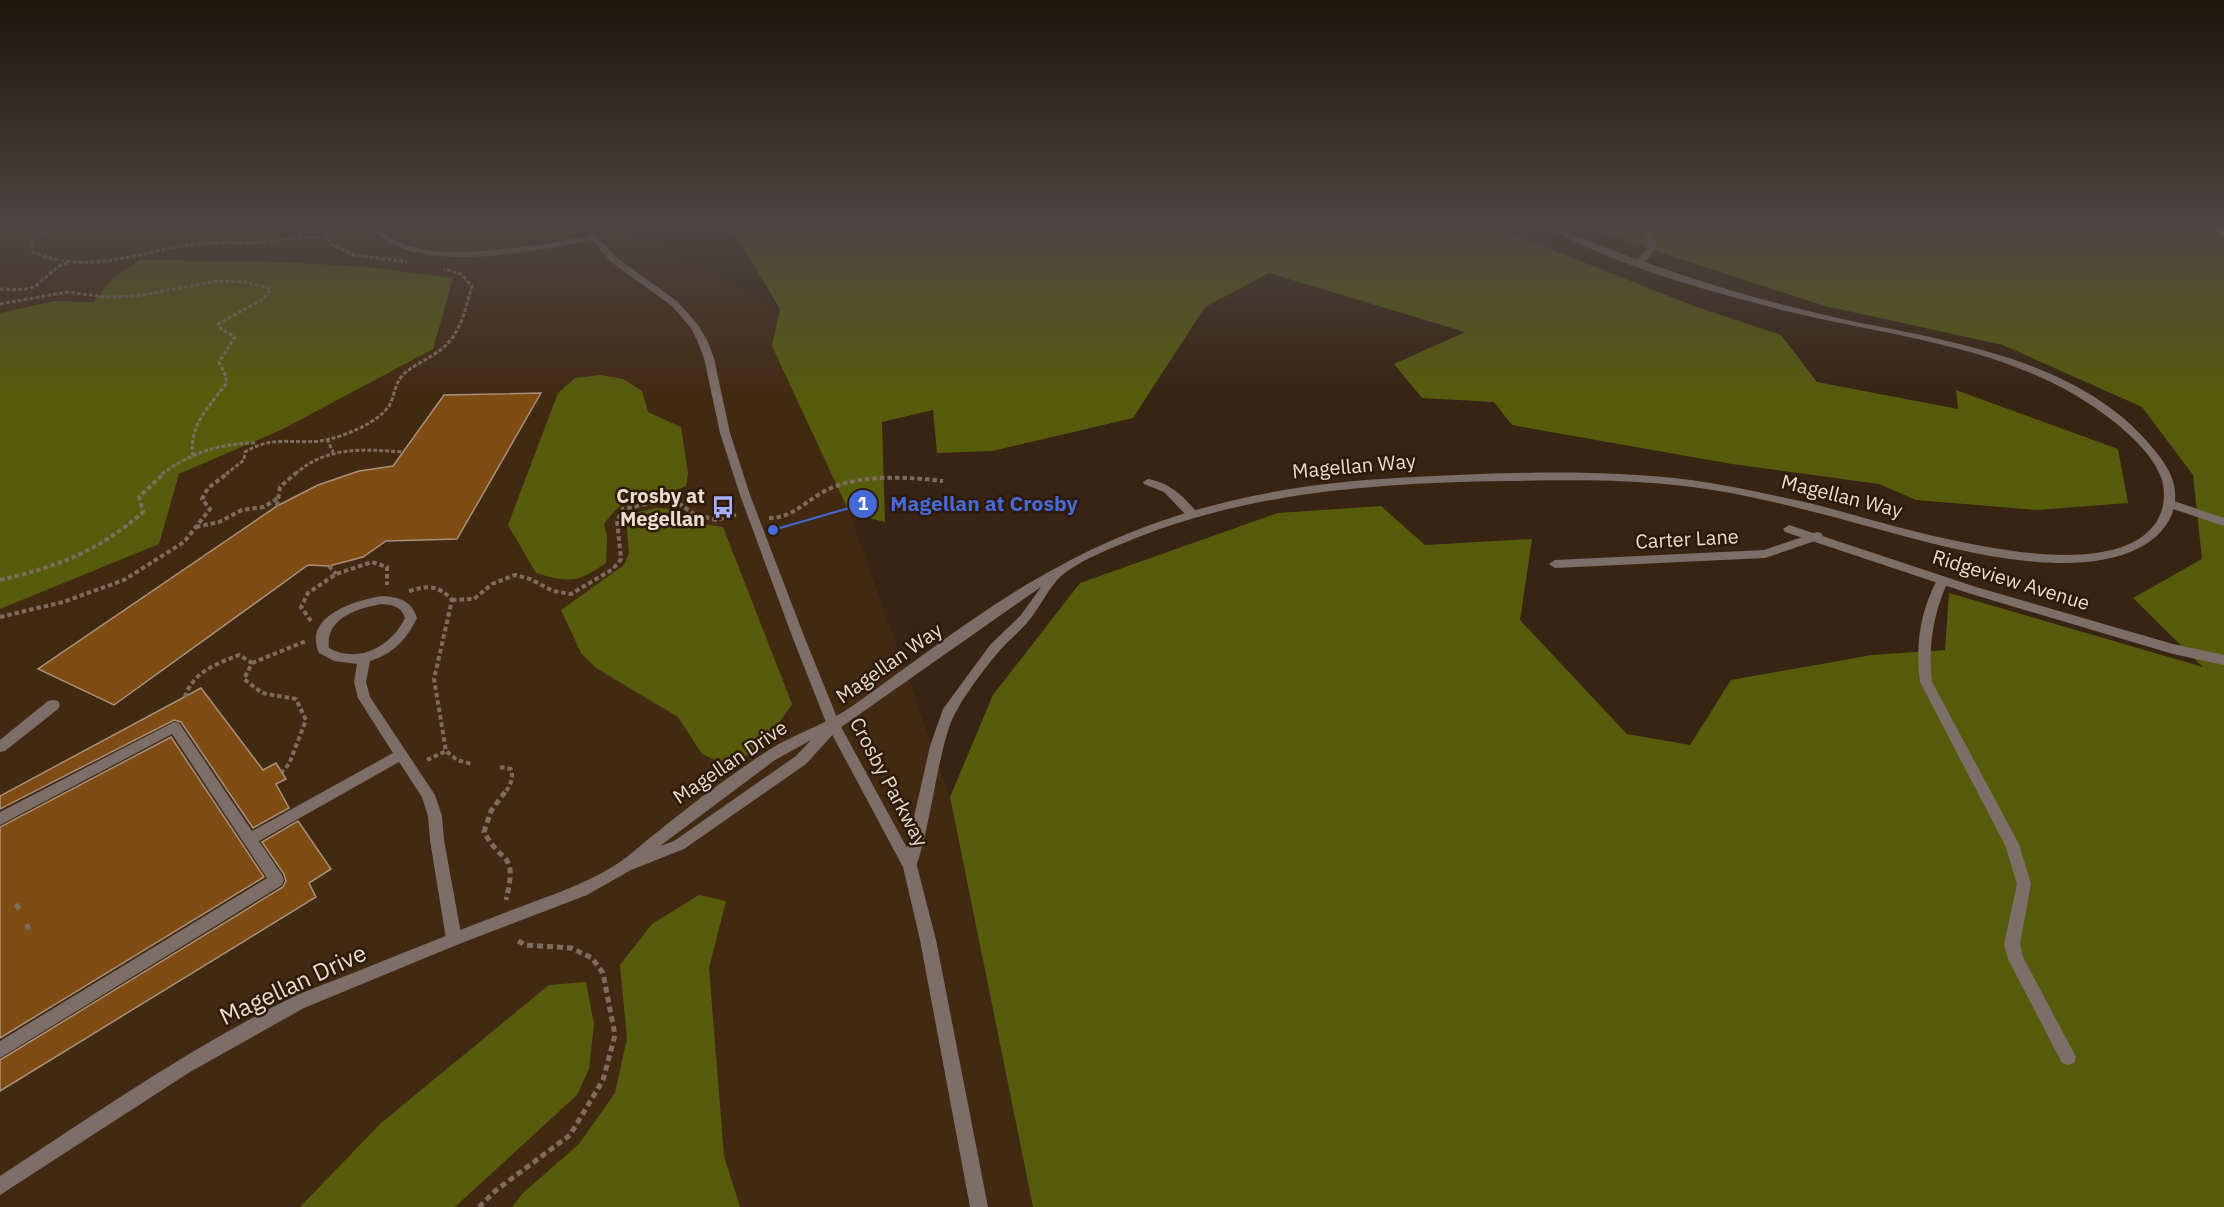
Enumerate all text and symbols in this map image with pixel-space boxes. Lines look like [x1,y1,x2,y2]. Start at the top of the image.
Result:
street label: Magellan Way [1291,447,1417,484]
street label: Magellan Way [1779,467,1906,524]
place label: Crosby at Megellan [616,482,705,532]
callout: Magellan at Crosby [848,484,1089,523]
text: Magellan at Crosby [890,489,1079,517]
text: 1 [858,492,869,515]
bus stop icon: Crosby at Megellan [710,494,736,520]
street label: Carter Lane [1635,522,1739,555]
street label: Ridgeview Avenue [1929,543,2093,616]
street label: Magellan Way [830,616,947,709]
street label: Crosby Parkway [844,712,935,851]
street label: Magellan Drive [667,713,792,810]
street label: Magellan Drive [214,936,371,1032]

